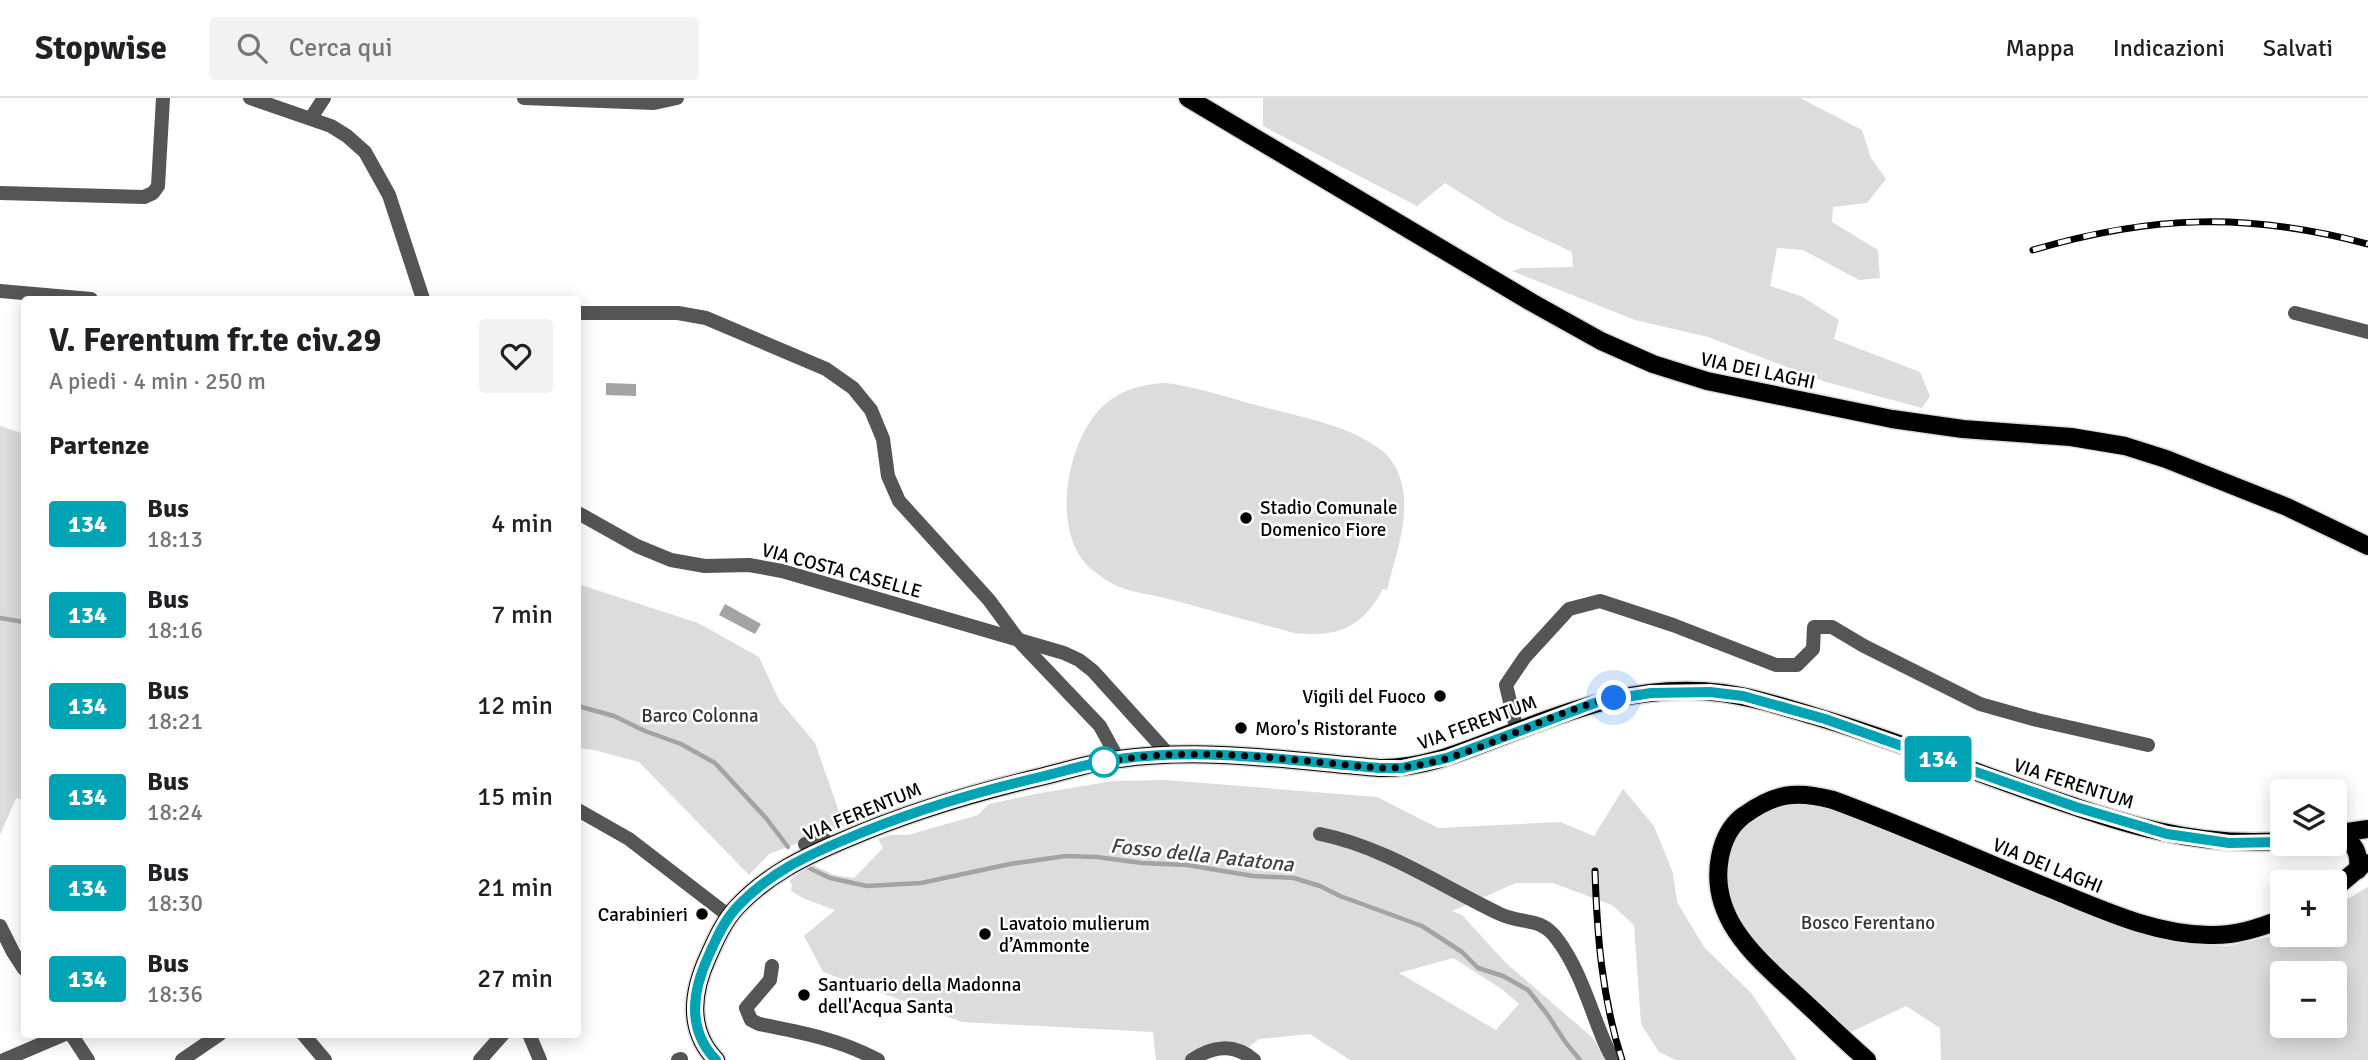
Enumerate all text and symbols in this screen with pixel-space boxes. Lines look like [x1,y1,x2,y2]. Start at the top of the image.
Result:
search box [209,17,699,80]
text: Stopwise [35,28,167,69]
icon: search [233,29,271,67]
text: Cerca qui [289,32,393,64]
text: Mappa [2006,33,2075,63]
text: Indicazioni [2113,33,2225,63]
text: Salvati [2263,33,2333,63]
button: heart [479,319,553,393]
text: V. Ferentum fr.te civ.29 [49,320,381,361]
street label: VIA DEI LAGHI [1698,347,1817,395]
text: A piedi · 4 min · 250 m [49,367,266,396]
text: Partenze [49,430,149,462]
text: Bus [147,493,189,525]
place label: Stadio Comunale Domenico Fiore [1260,496,1398,542]
text: 4 min [491,508,553,540]
text: 134 [68,509,107,539]
marker: Stadio Comunale Domenico Fiore [1238,510,1254,526]
text: 18:13 [147,525,203,554]
street label: VIA COSTA CASELLE [759,538,924,604]
text: Bus [147,584,189,616]
text: 7 min [491,599,553,631]
text: 134 [68,600,107,630]
text: 18:16 [147,616,203,645]
text: Bus [147,675,189,707]
your location [1596,680,1631,715]
place label: Vigili del Fuoco [1302,685,1426,709]
marker: Vigili del Fuoco [1432,688,1448,704]
text: 12 min [477,690,553,722]
street label: VIA FERENTUM [1414,690,1540,756]
text: 134 [68,691,107,721]
park label: Barco Colonna [641,704,759,728]
text: 18:21 [147,707,203,736]
place label: Moro's Ristorante [1255,717,1397,741]
marker: Moro's Ristorante [1233,720,1249,736]
line badge: 134 [1898,736,1978,782]
text: 134 [1919,744,1957,774]
unlabelled marker [1089,747,1119,777]
street label: VIA FERENTUM [2010,753,2137,815]
text: Bus [147,766,189,798]
street label: VIA FERENTUM [800,777,925,847]
map controls [2270,779,2347,1038]
button: layers [2270,779,2347,856]
text: 15 min [477,781,553,813]
text: 134 [68,782,107,812]
text: 18:24 [147,798,203,827]
water label: Fosso della Patatona [1109,832,1296,878]
street label: VIA DEI LAGHI [1989,833,2106,899]
text: Bus [147,857,189,889]
button: + [2270,870,2347,947]
text: 21 min [477,872,553,904]
text: 134 [68,873,107,903]
text: 18:30 [147,889,203,918]
place label: Carabinieri [598,903,688,927]
marker: Carabinieri [694,906,710,922]
park label: Bosco Ferentano [1801,911,1935,935]
place label: Lavatoio mulierum d’Ammonte [999,912,1150,958]
marker: Lavatoio mulierum d’Ammonte [977,926,993,942]
text: Bus [147,948,189,980]
button: − [2270,961,2347,1038]
text: 27 min [477,963,553,995]
text: 134 [68,964,107,994]
place label: Santuario della Madonna dell'Acqua Santa [818,973,1021,1019]
text: 18:36 [147,980,203,1009]
marker: Santuario della Madonna dell'Acqua Santa [796,987,812,1003]

